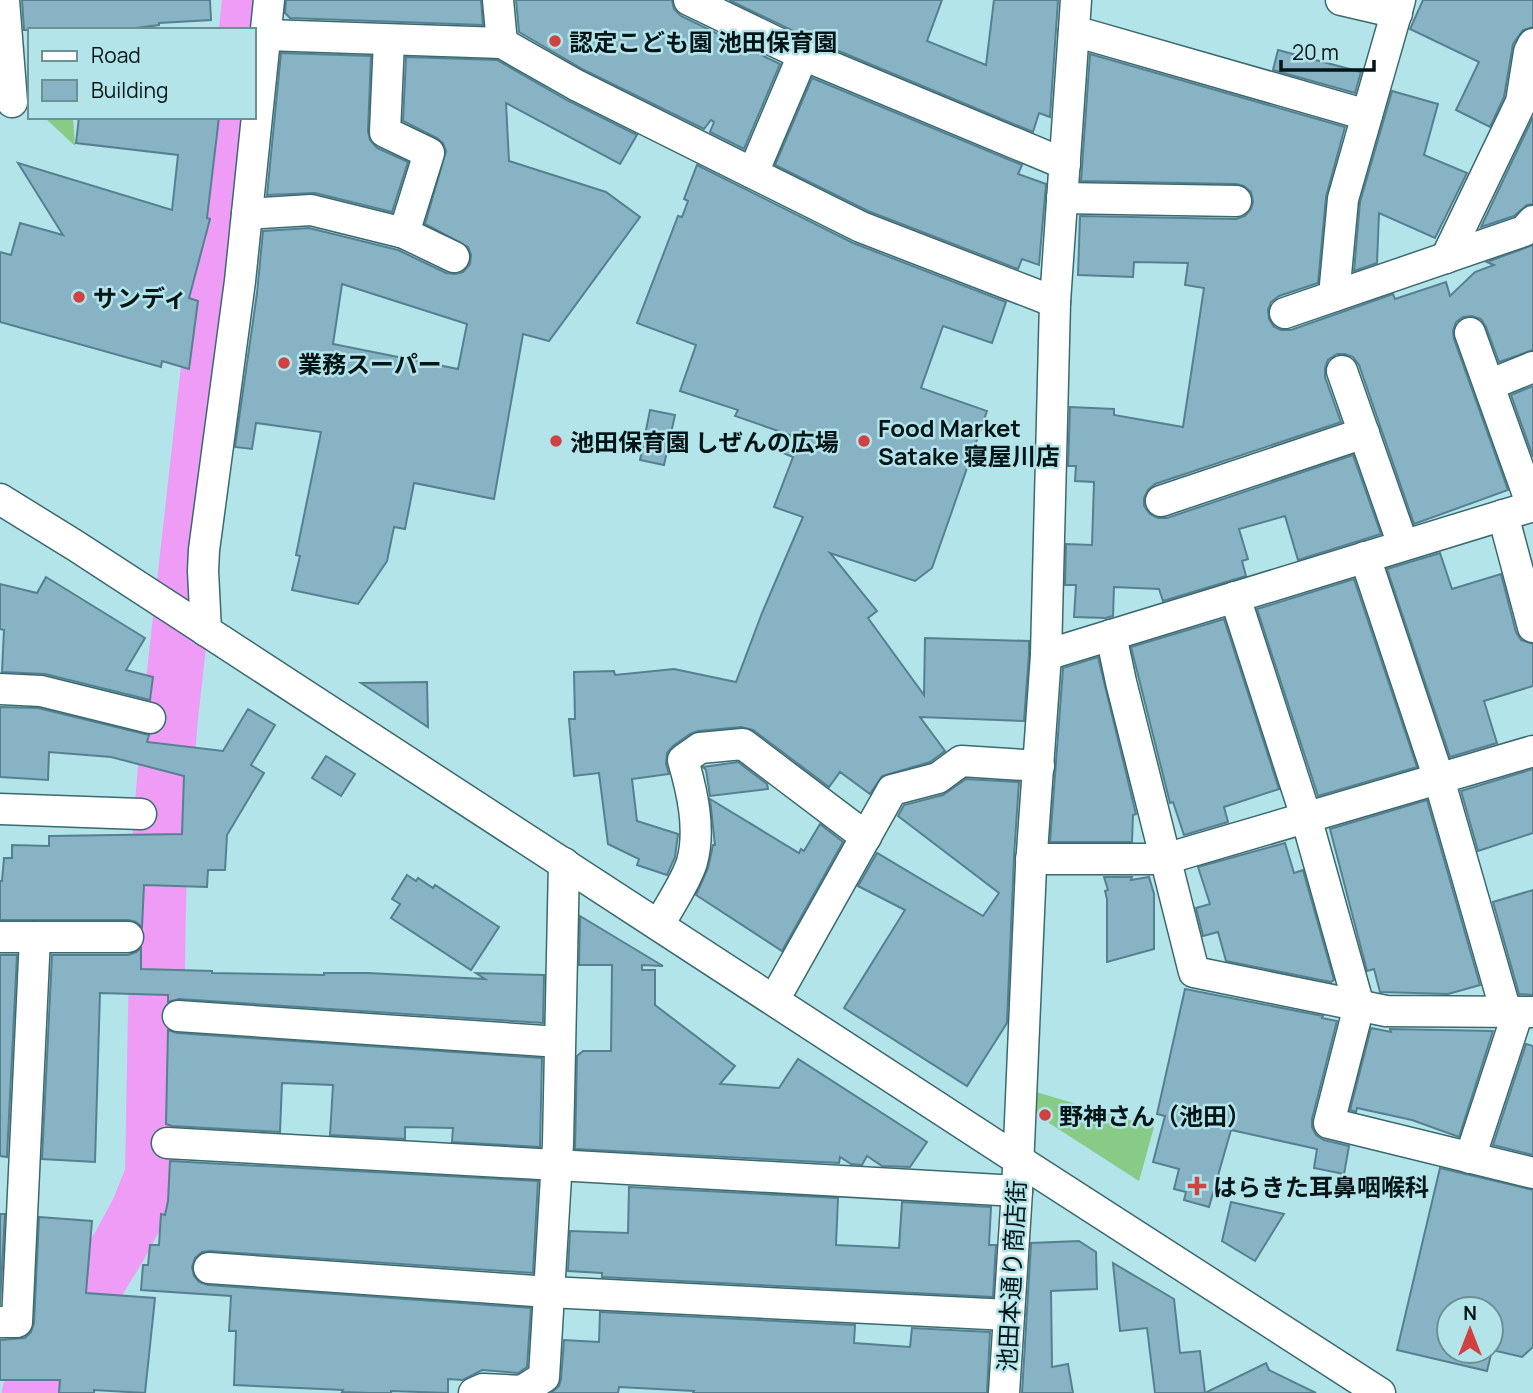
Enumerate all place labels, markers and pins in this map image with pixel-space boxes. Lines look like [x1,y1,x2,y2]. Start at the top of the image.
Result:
place label: 認定こども園 池田保育園 [569,25,838,58]
marker: 認定こども園 池田保育園 [547,33,563,49]
place label: サンディ [93,281,187,314]
marker: サンディ [71,289,87,305]
place label: 業務スーパー [298,347,442,380]
marker: 業務スーパー [276,355,292,371]
place label: Food Market Satake 寝屋川店 [878,411,1060,472]
place label: 池田保育園 しぜんの広場 [570,425,839,458]
marker: 池田保育園 しぜんの広場 [548,433,564,449]
marker: Food Market Satake 寝屋川店 [856,433,872,449]
place label: 野神さん（池田） [1059,1099,1251,1132]
marker: 野神さん（池田） [1037,1107,1053,1123]
place label: はらきた耳鼻咽喉科 [1213,1170,1429,1203]
marker: はらきた耳鼻咽喉科 [1187,1176,1207,1196]

